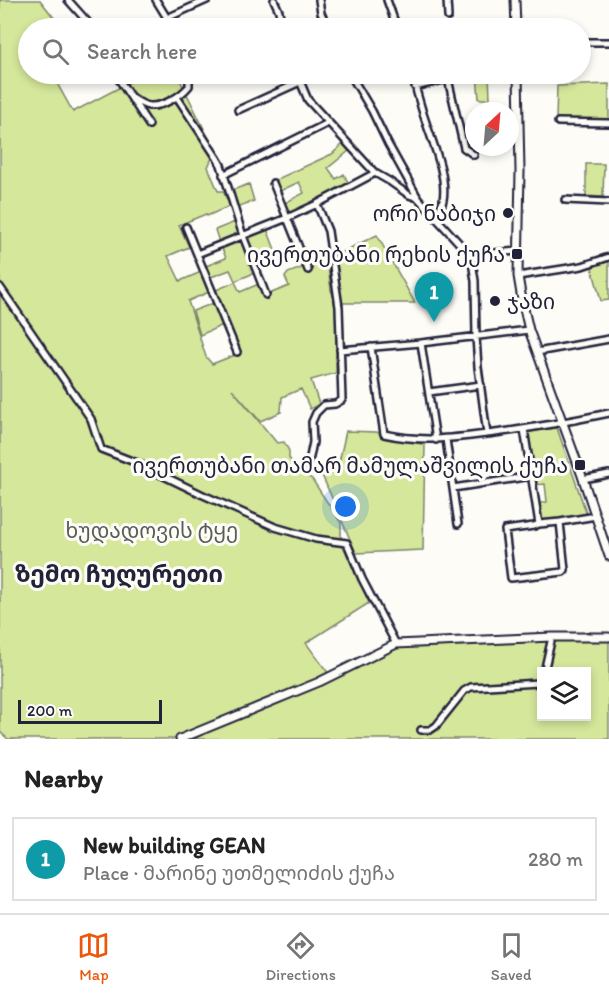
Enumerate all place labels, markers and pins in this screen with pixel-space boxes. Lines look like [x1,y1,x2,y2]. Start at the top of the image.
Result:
place label: ორი ნაბიჯი [373,201,496,226]
marker: ორი ნაბიჯი [501,206,515,220]
place label: ივერთუბანი რეხის ქუჩა [247,242,505,267]
marker: ივერთუბანი რეხის ქუჩა [510,247,524,261]
pin: 1 [414,272,454,322]
place label: ჯაზი [507,289,555,314]
marker: ჯაზი [488,294,502,308]
place label: ივერთუბანი თამარ მამულაშვილის ქუჩა [132,453,568,479]
marker: ივერთუბანი თამარ მამულაშვილის ქუჩა [573,458,587,472]

